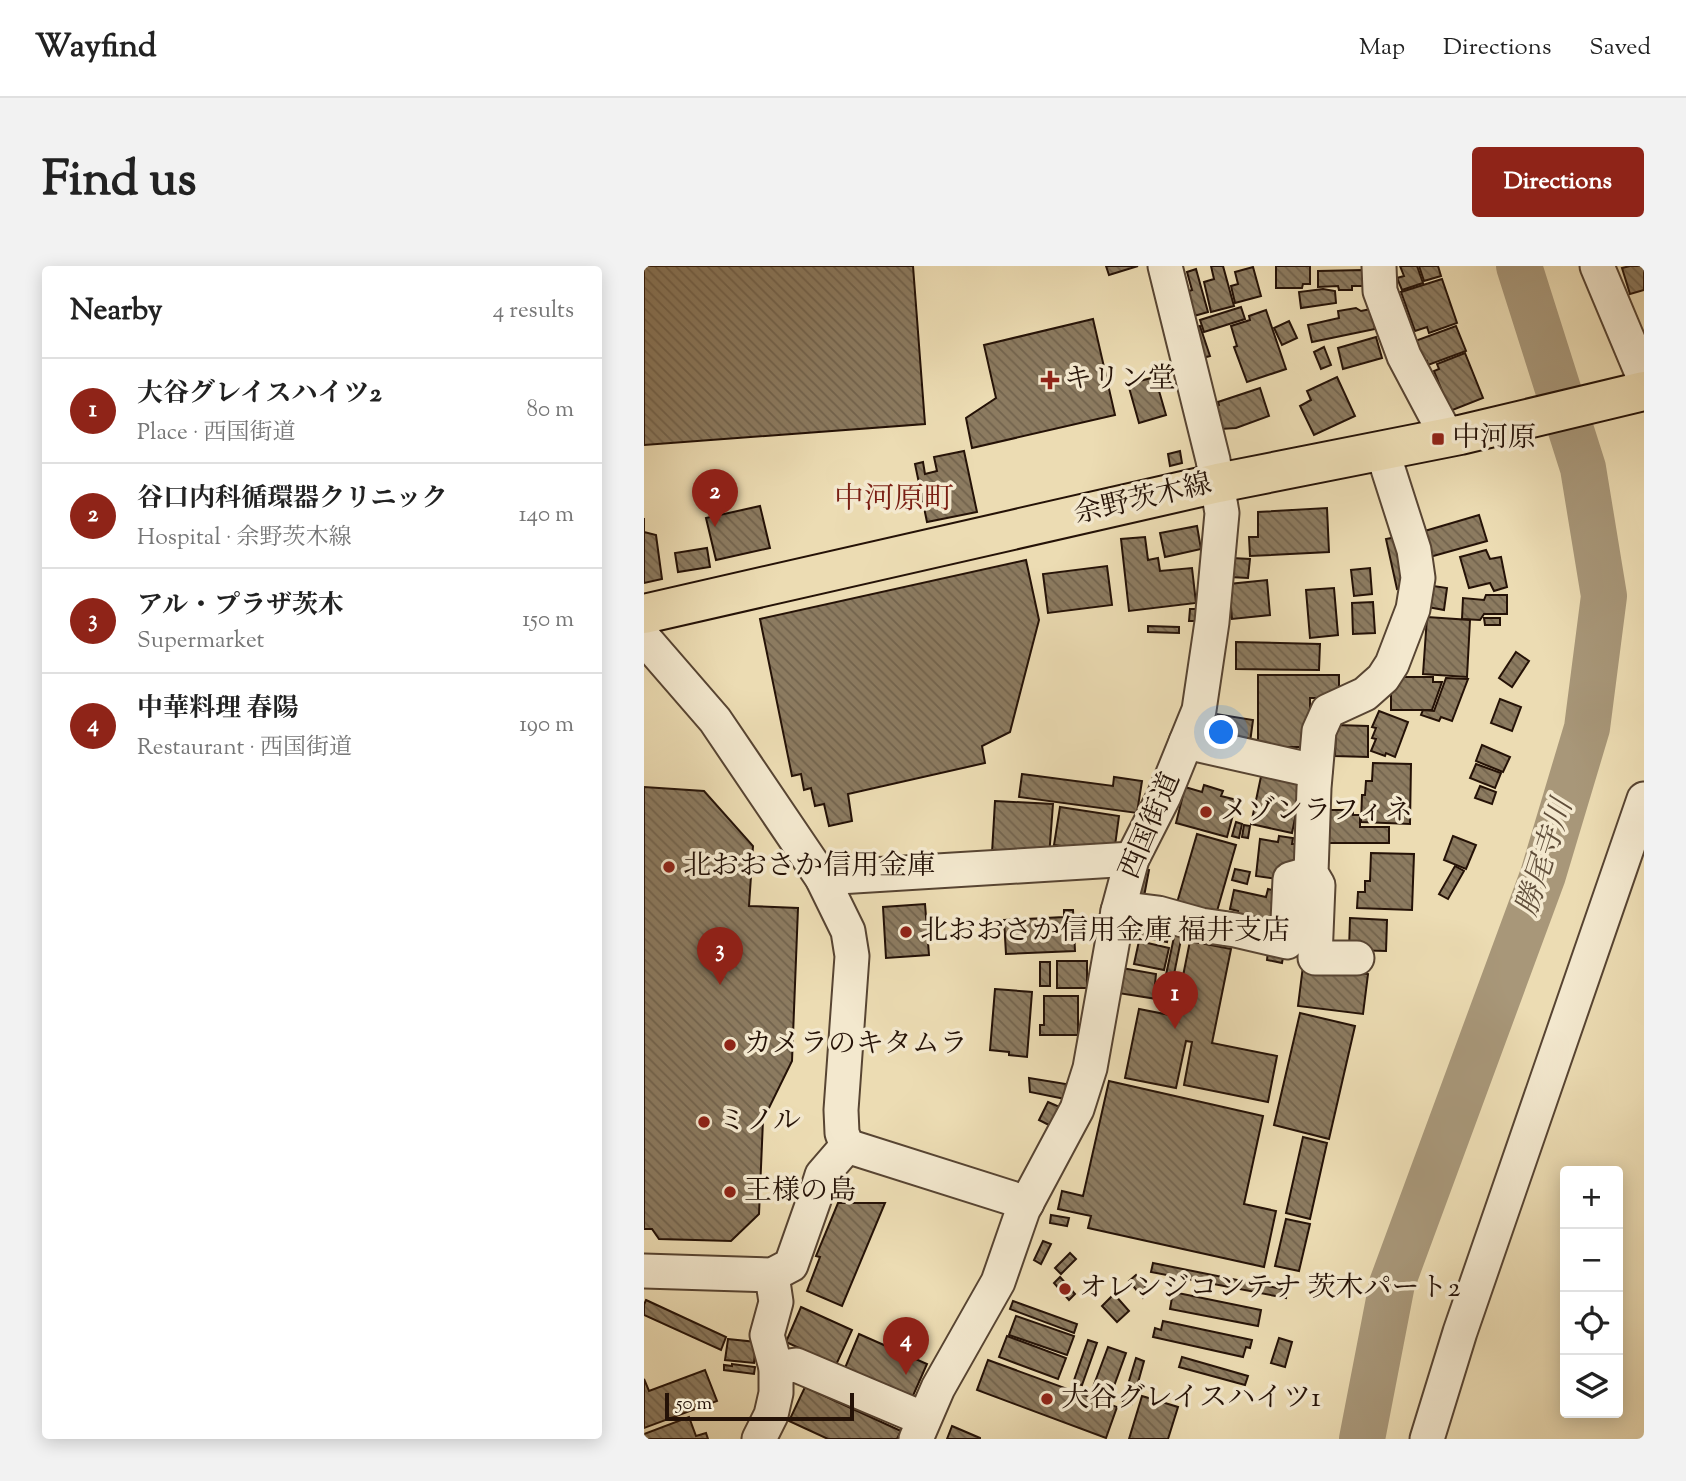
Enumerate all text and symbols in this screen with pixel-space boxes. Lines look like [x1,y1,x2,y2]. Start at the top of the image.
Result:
text: Wayfind [35,24,157,72]
text: Map [1359,31,1405,65]
text: Directions [1443,31,1551,65]
text: Saved [1589,31,1651,65]
text: Find us [42,147,196,217]
button: Directions [1472,147,1644,217]
text: Nearby [70,290,162,333]
text: 4 results [493,295,574,328]
place label: キリン堂 [1064,360,1176,400]
marker: キリン堂 [1042,372,1058,388]
text: 大谷グレイスハイツ2 [137,376,382,413]
text: 1 [89,394,97,427]
text: 80 m [526,394,574,427]
text: Place · 西国街道 [137,417,295,450]
place label: 中河原 [1452,419,1536,459]
marker: 中河原 [1430,431,1446,447]
street label: 余野茨木線 [1070,465,1216,535]
pin: 2 [692,469,738,527]
district label: 中河原町 [834,479,954,522]
text: 谷口内科循環器クリニック [137,481,447,518]
text: 2 [88,499,98,532]
text: 140 m [519,499,574,532]
text: Hospital · 余野茨木線 [137,522,351,555]
text: アル・プラザ茨木 [137,588,344,625]
text: 3 [88,604,98,637]
text: 150 m [522,604,574,637]
text: Supermarket [137,625,264,658]
text: 中華料理 春陽 [137,691,299,728]
text: 4 [87,709,99,742]
text: 190 m [519,709,574,742]
your location [1204,715,1238,749]
text: Restaurant · 西国街道 [137,732,352,765]
street label: 西国街道 [1111,767,1191,885]
water label: 勝尾寺川 [1507,791,1586,922]
place label: メゾンラフィネ [1220,792,1413,832]
marker: メゾンラフィネ [1198,804,1214,820]
place label: 北おおさか信用金庫 [683,847,935,887]
marker: 北おおさか信用金庫 [661,859,677,875]
place label: 北おおさか信用金庫 福井支店 [920,912,1290,952]
marker: 北おおさか信用金庫 福井支店 [898,924,914,940]
pin: 3 [697,927,743,985]
pin: 1 [1152,971,1198,1029]
place label: カメラのキタムラ [744,1025,968,1065]
marker: カメラのキタムラ [722,1037,738,1053]
place label: ミノル [718,1102,801,1142]
marker: ミノル [696,1114,712,1130]
map controls [1560,1166,1623,1418]
button: + [1560,1166,1623,1229]
place label: 王様の島 [744,1172,856,1212]
marker: 王様の島 [722,1184,738,1200]
button: − [1560,1229,1623,1292]
place label: オレンジコンテナ 茨木パート2 [1079,1269,1461,1309]
marker: オレンジコンテナ 茨木パート2 [1057,1281,1073,1297]
button: locate [1560,1292,1623,1355]
pin: 4 [883,1317,929,1375]
button: layers [1560,1355,1623,1418]
place label: 大谷グレイスハイツ1 [1061,1379,1321,1419]
scale bar [665,1390,854,1422]
text: 50 m [676,1391,712,1418]
marker: 大谷グレイスハイツ1 [1039,1391,1055,1407]

